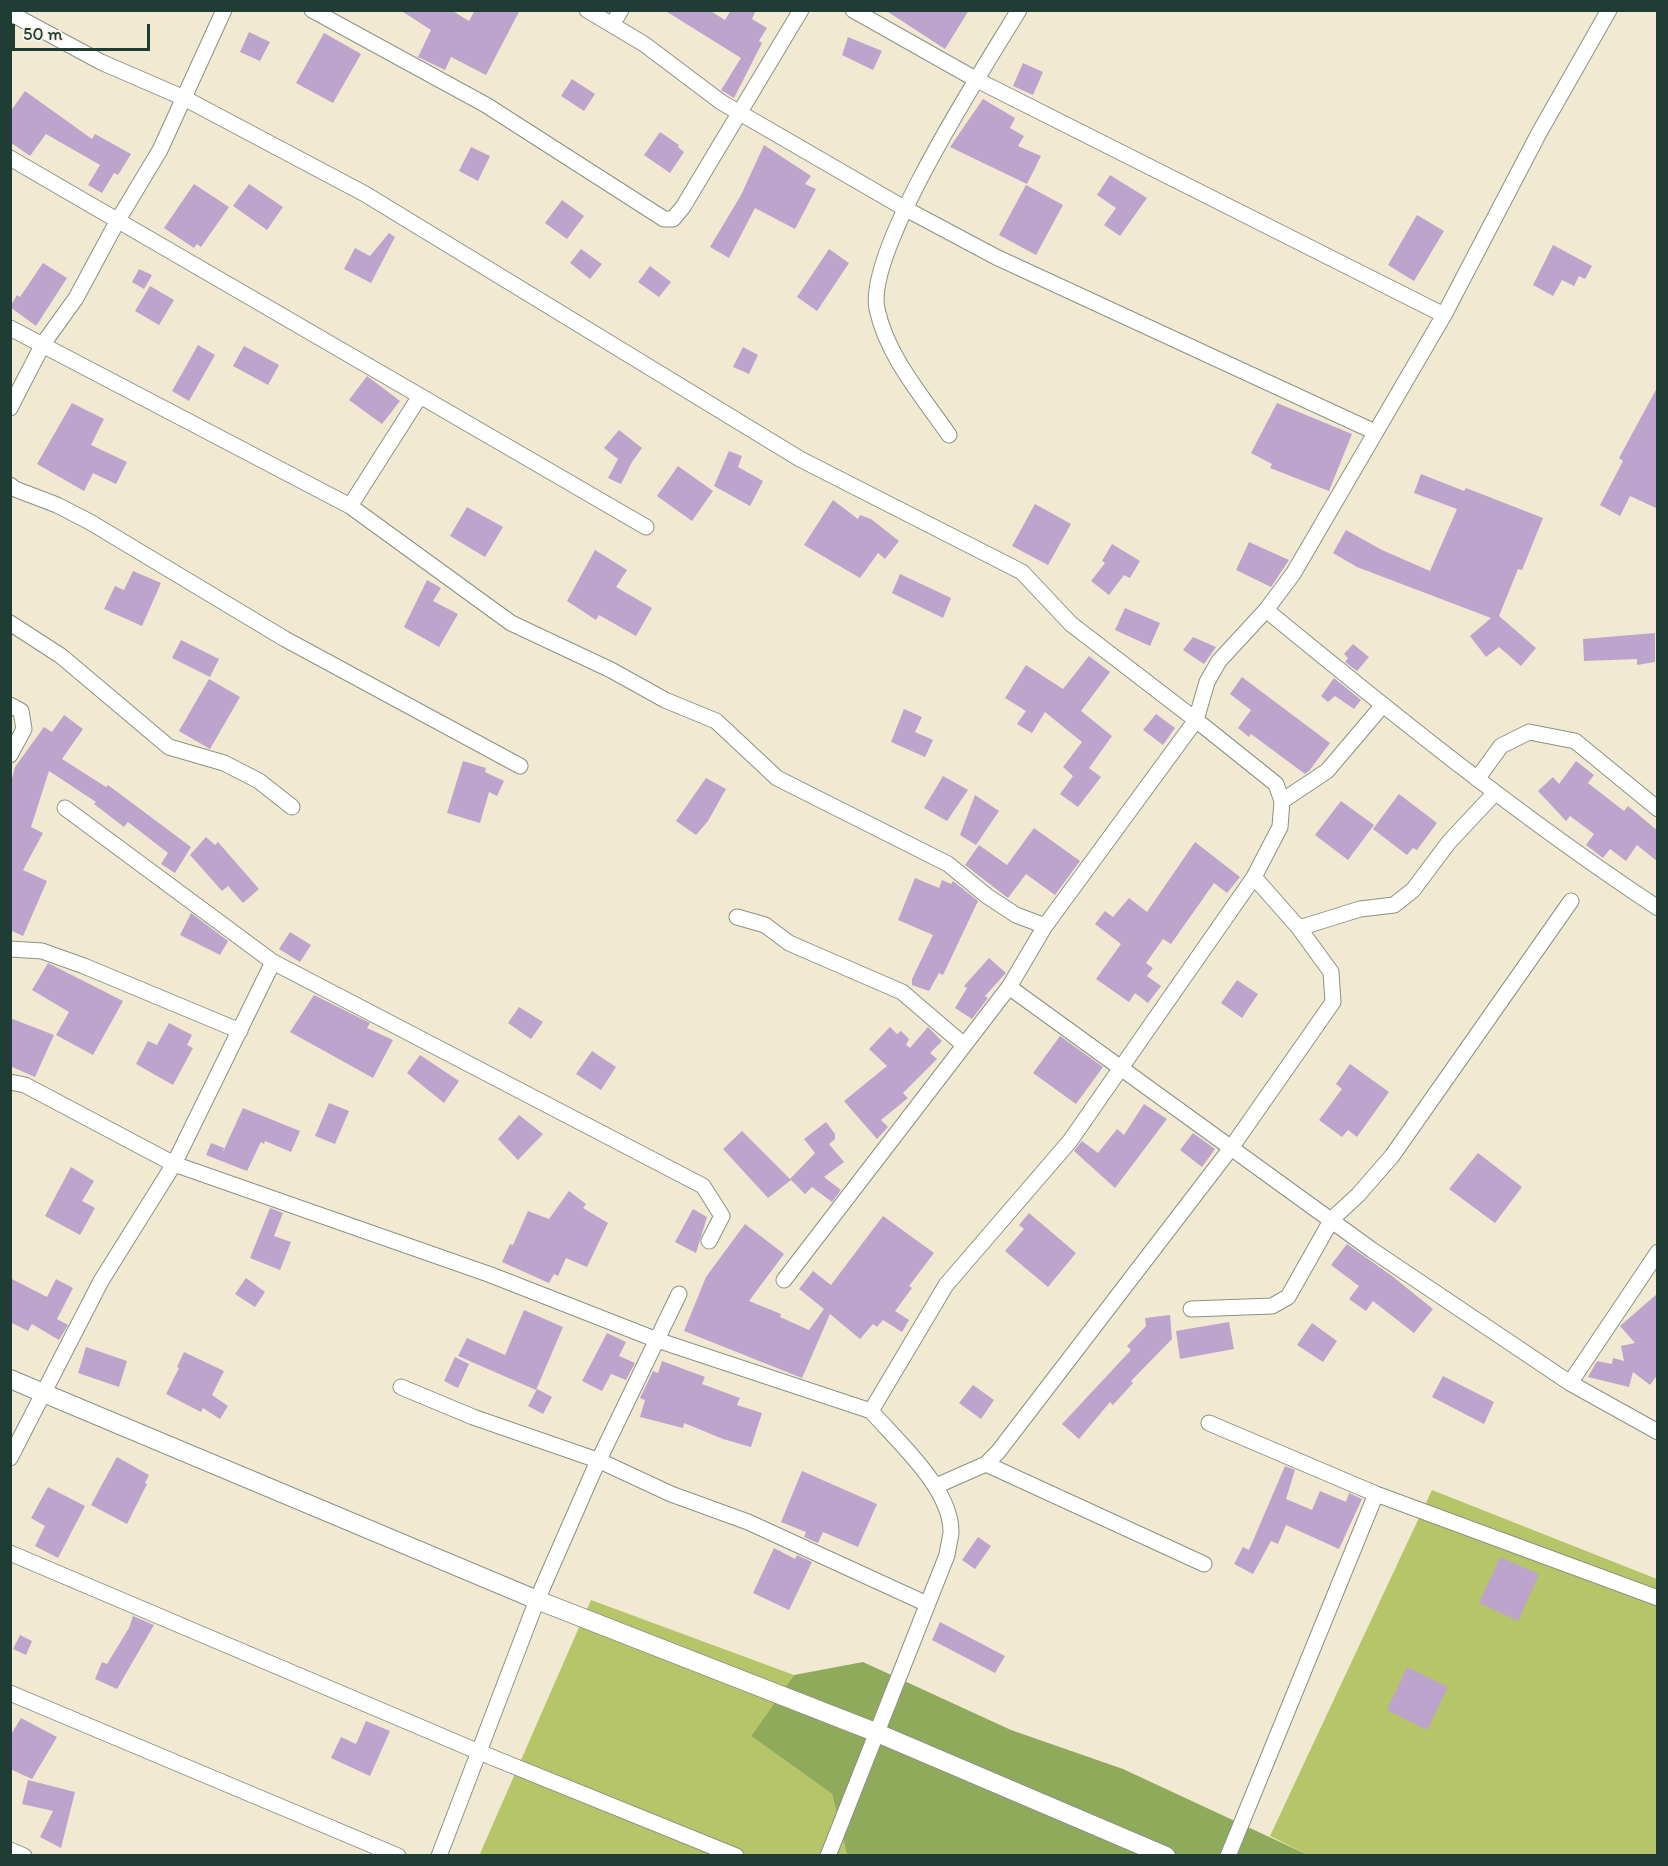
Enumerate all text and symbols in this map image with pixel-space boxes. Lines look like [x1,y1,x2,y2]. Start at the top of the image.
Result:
scale bar [15,12,153,50]
text: 50 m [23,23,63,45]

